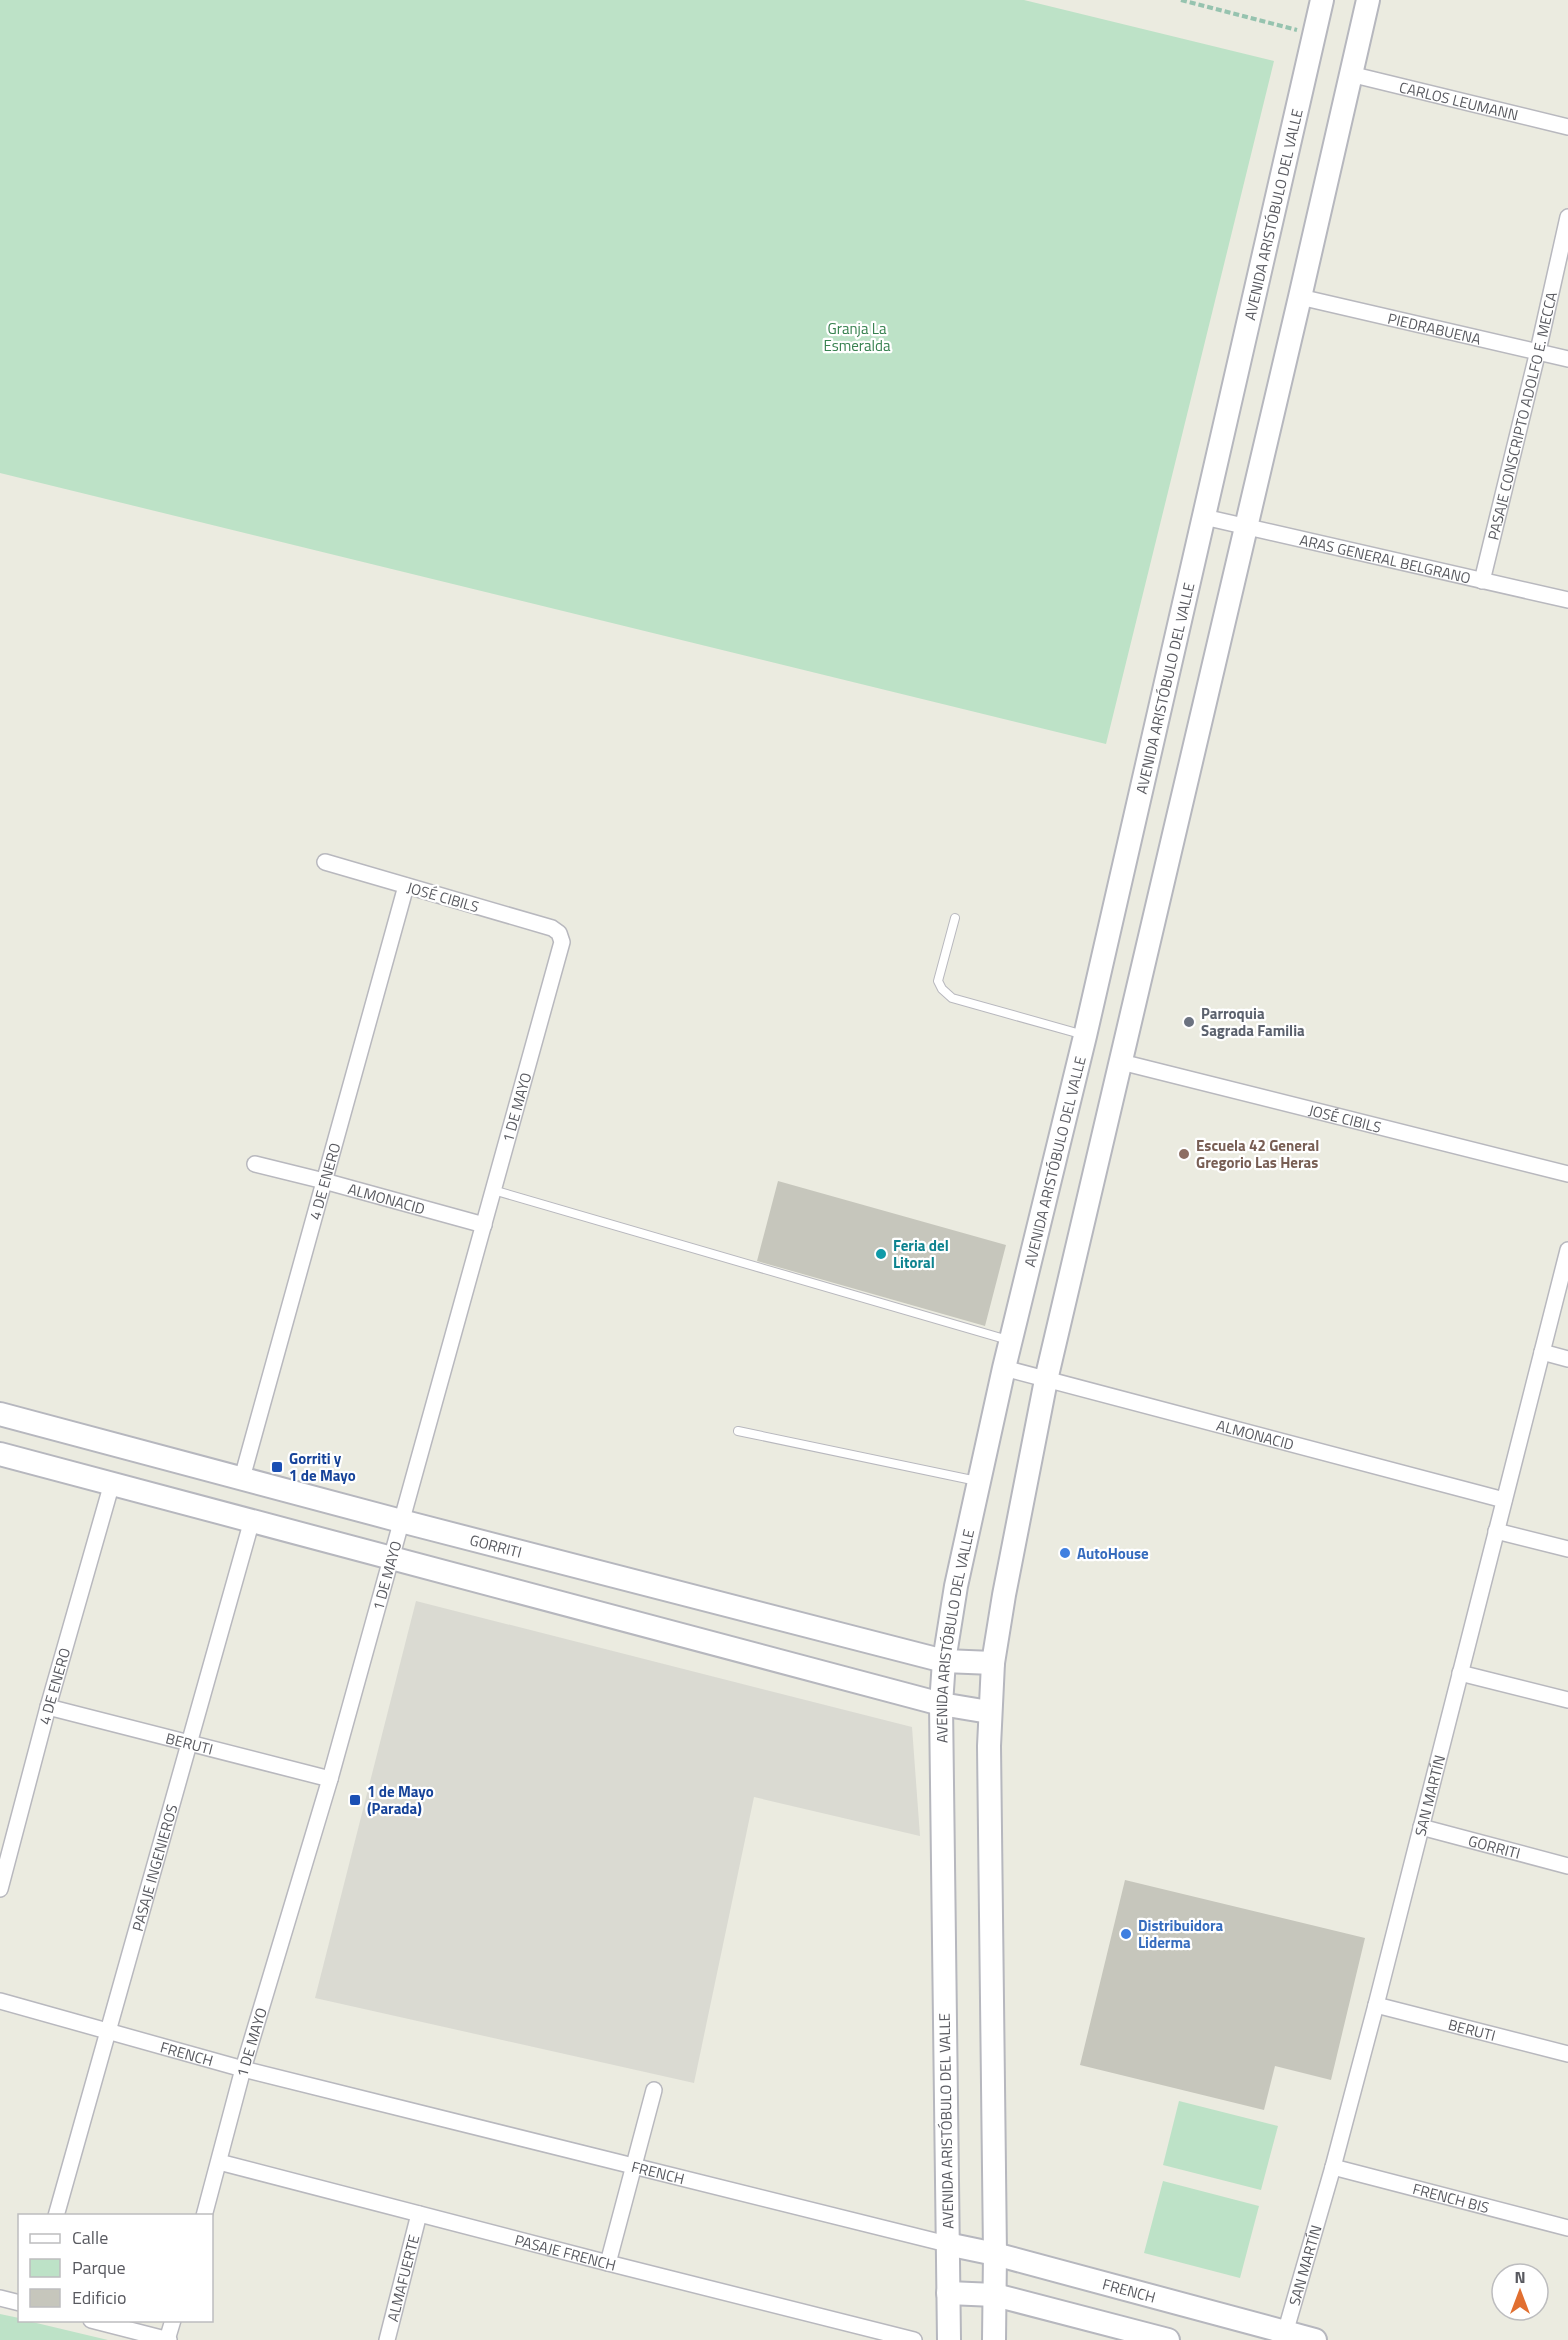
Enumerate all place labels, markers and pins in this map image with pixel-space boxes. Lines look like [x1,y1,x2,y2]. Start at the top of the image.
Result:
place label: Parroquia Sagrada Familia [1201,1002,1305,1042]
marker: Parroquia Sagrada Familia [1182,1015,1196,1029]
place label: Escuela 42 General Gregorio Las Heras [1196,1134,1319,1174]
marker: Escuela 42 General Gregorio Las Heras [1177,1147,1191,1161]
place label: Feria del Litoral [893,1234,949,1274]
marker: Feria del Litoral [874,1247,888,1261]
place label: Gorriti y 1 de Mayo [289,1447,356,1487]
marker: Gorriti y 1 de Mayo [270,1460,284,1474]
place label: AutoHouse [1077,1542,1149,1565]
marker: AutoHouse [1058,1546,1072,1560]
place label: 1 de Mayo (Parada) [367,1780,434,1820]
marker: 1 de Mayo (Parada) [348,1793,362,1807]
place label: Distribuidora Liderma [1138,1914,1224,1954]
marker: Distribuidora Liderma [1119,1927,1133,1941]

